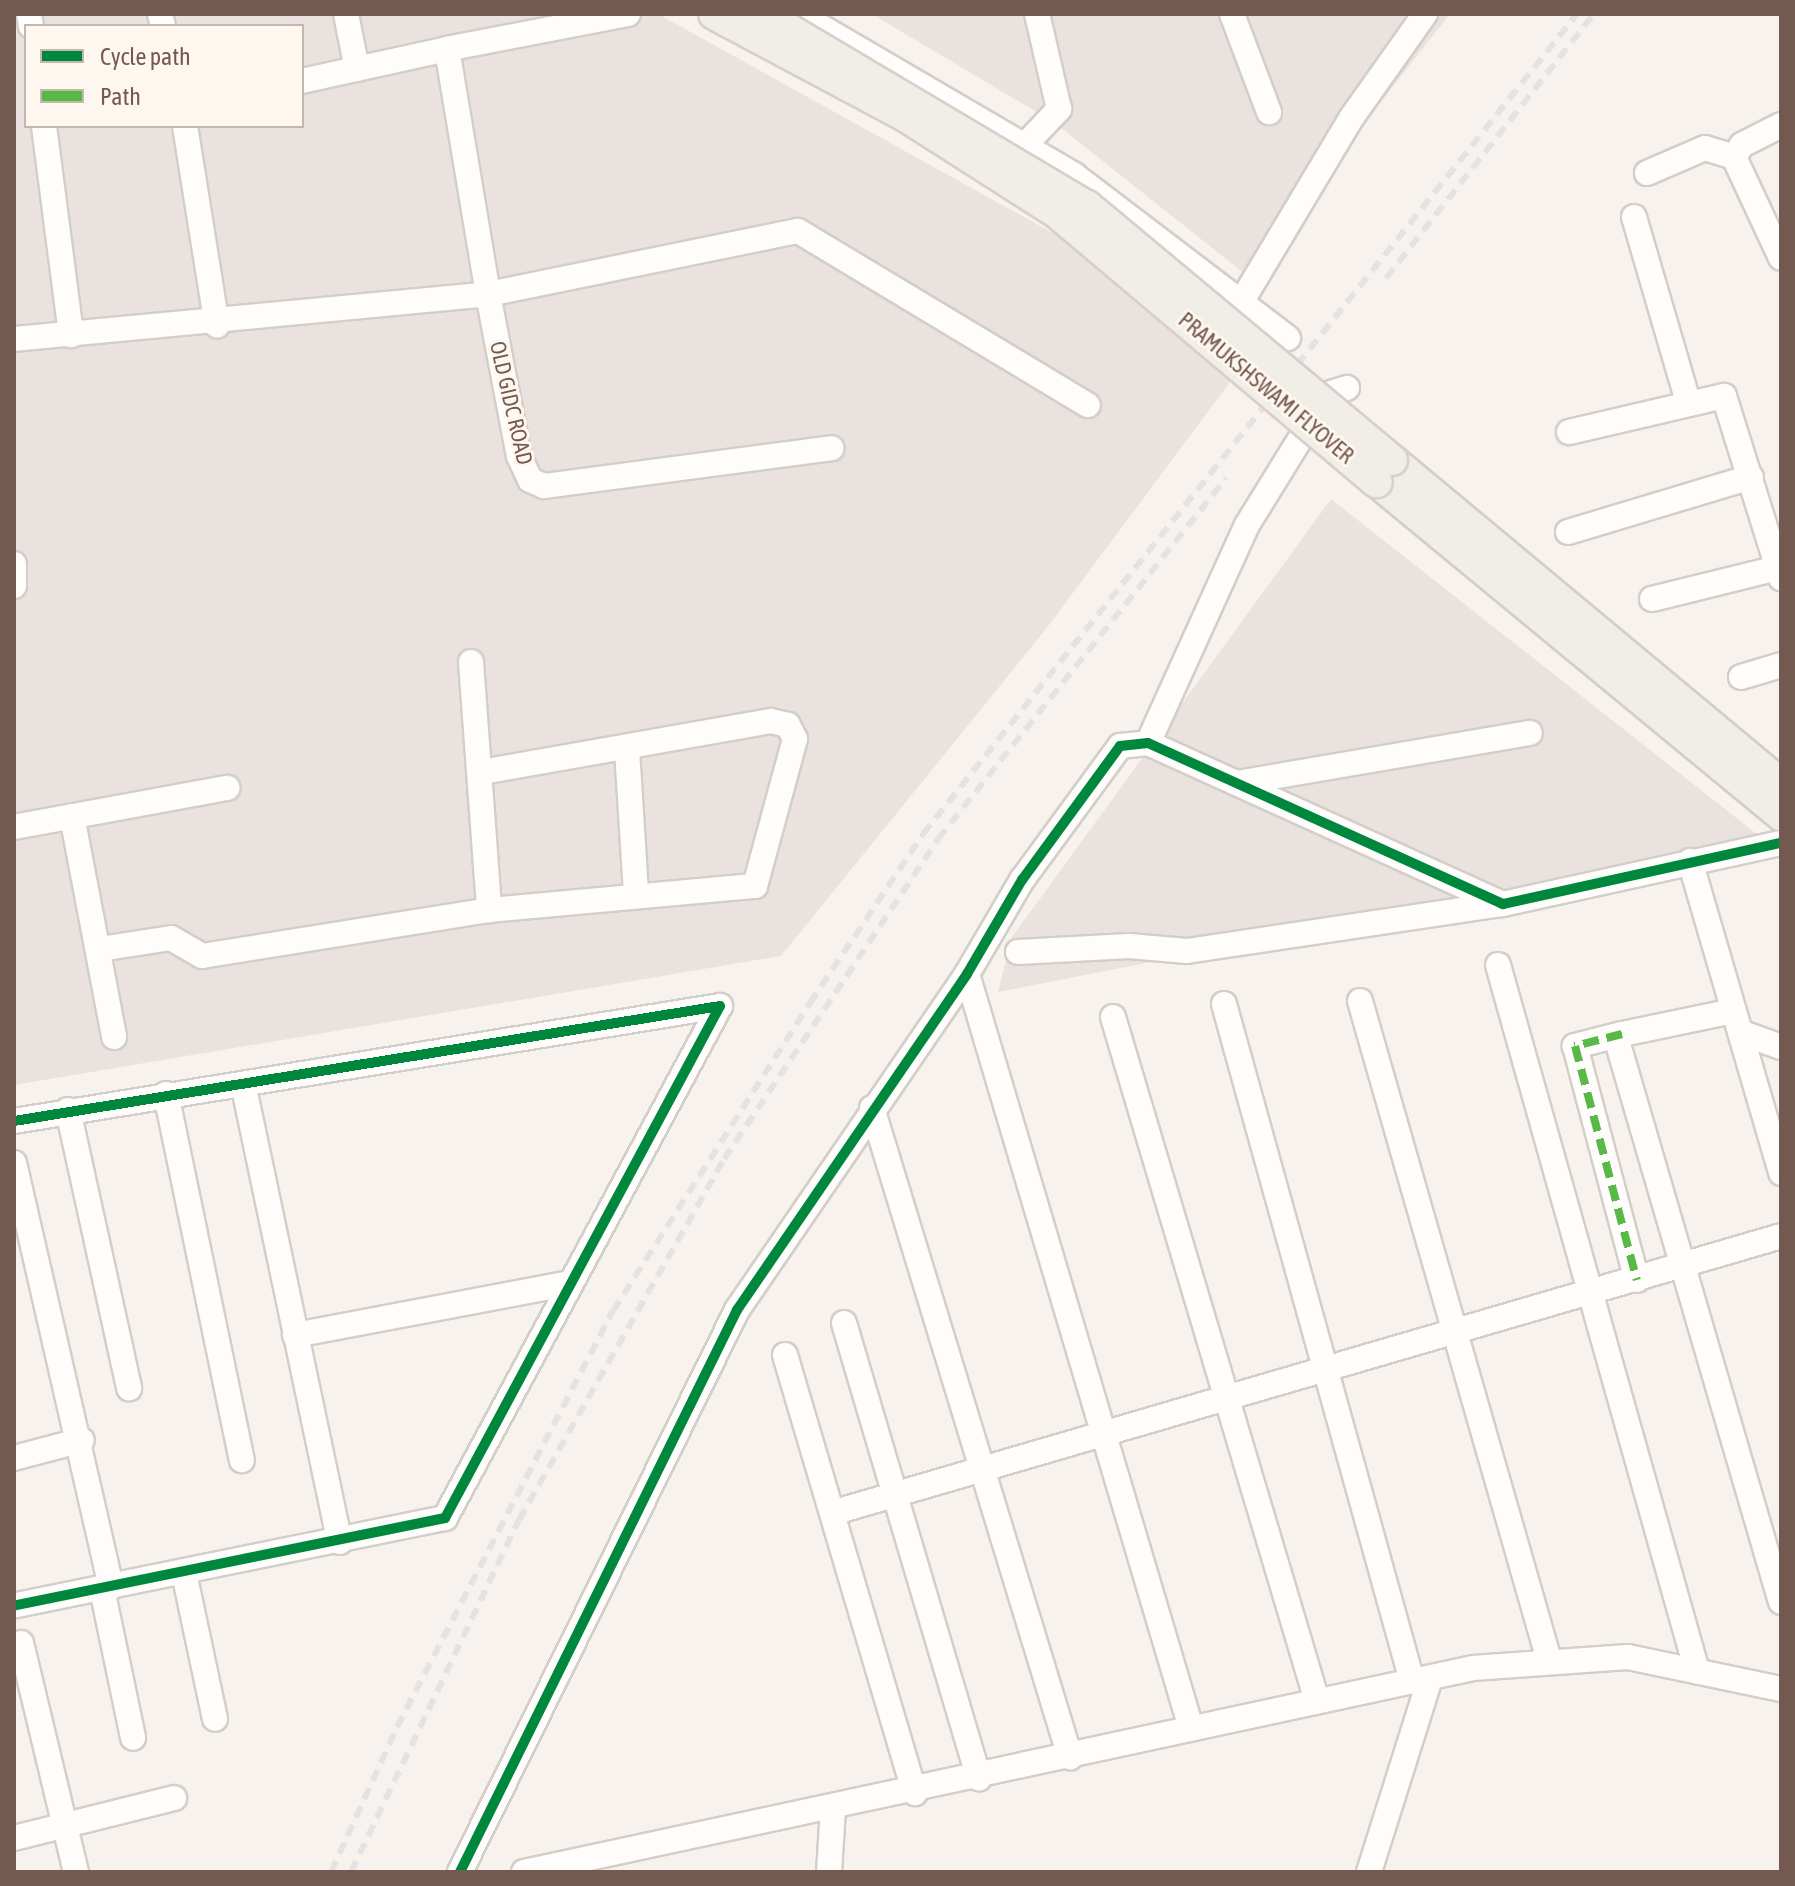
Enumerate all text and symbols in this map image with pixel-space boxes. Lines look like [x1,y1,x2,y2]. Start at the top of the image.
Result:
legend [24,24,304,128]
text: Cycle path [100,43,191,70]
text: Path [100,83,141,110]
street label: PRAMUKSHSWAMI FLYOVER [1173,307,1359,469]
street label: OLD GIDC ROAD [484,339,538,467]

